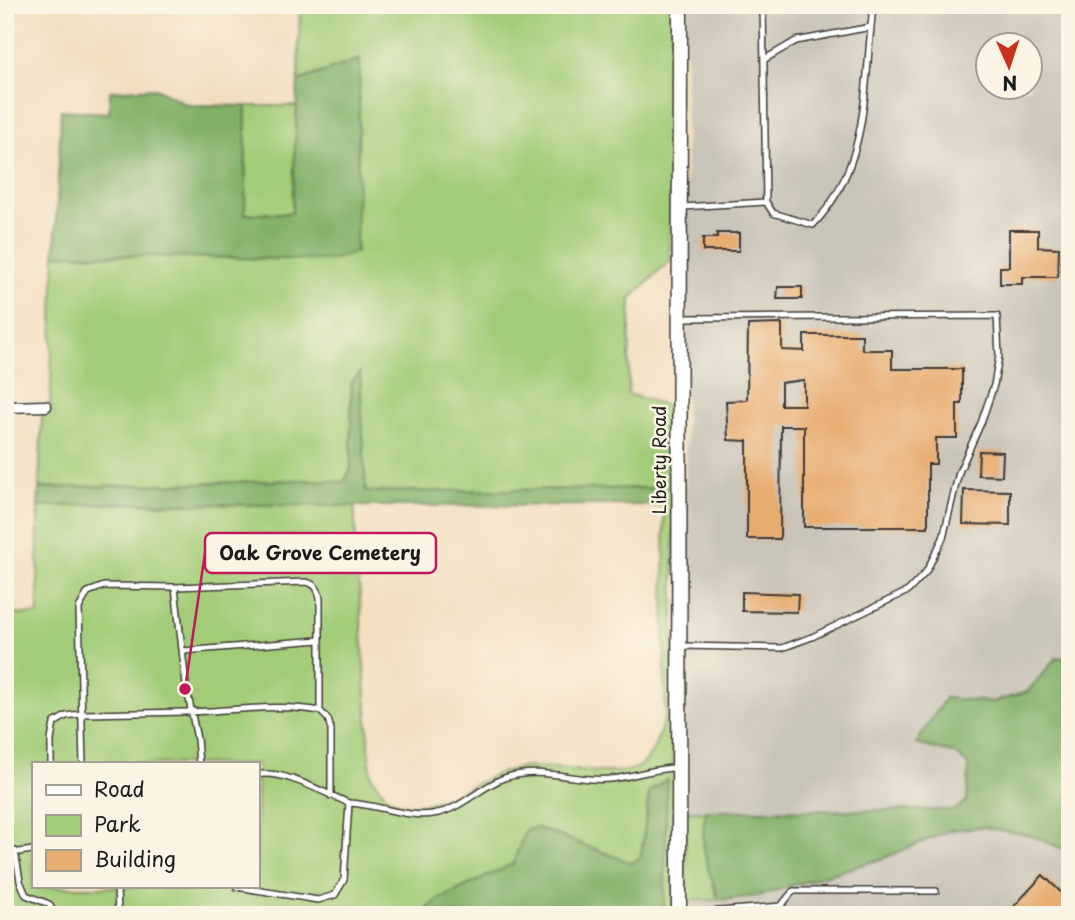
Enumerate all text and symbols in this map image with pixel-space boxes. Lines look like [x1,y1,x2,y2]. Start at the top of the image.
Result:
north arrow [974,32,1044,102]
text: N [1002,70,1018,98]
street label: Liberty Road [645,405,672,515]
callout: Oak Grove Cemetery [205,533,436,573]
text: Oak Grove Cemetery [219,538,421,566]
legend [32,762,259,888]
text: Road [94,772,145,804]
text: Park [94,807,141,839]
text: Building [94,842,176,874]

